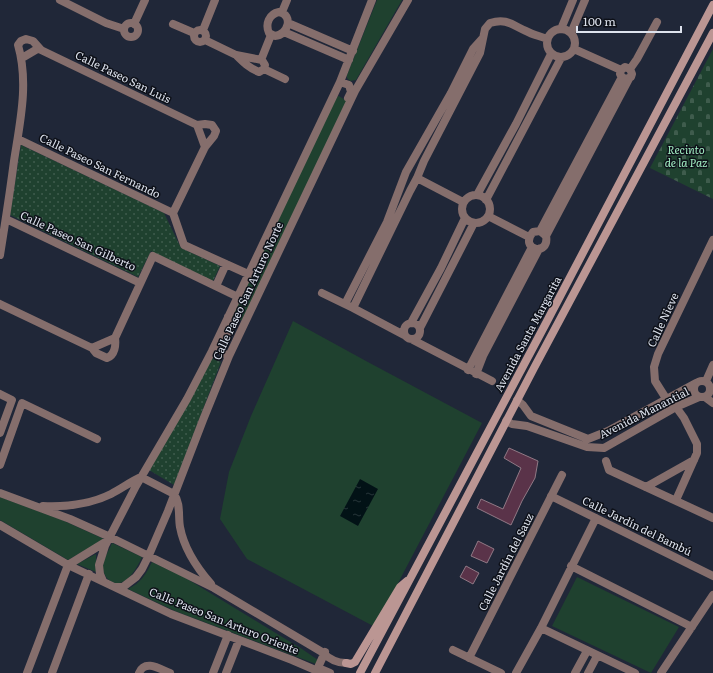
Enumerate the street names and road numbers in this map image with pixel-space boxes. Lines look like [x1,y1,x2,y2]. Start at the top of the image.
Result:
street label: Calle Paseo San Luis [73,46,174,106]
street label: Calle Paseo San Fernando [37,129,164,201]
street label: Calle Paseo San Gilberto [18,206,139,274]
street label: Calle Paseo San Arturo Norte [208,219,286,362]
street label: Avenida Santa Margarita [490,273,564,394]
street label: Calle Nieve [642,289,682,350]
street label: Avenida Manantial [596,382,692,442]
street label: Calle Jardín del Bambú [580,492,695,559]
street label: Calle Jardín del Sauz [474,509,537,613]
street label: Calle Paseo San Arturo Oriente [147,583,302,658]

